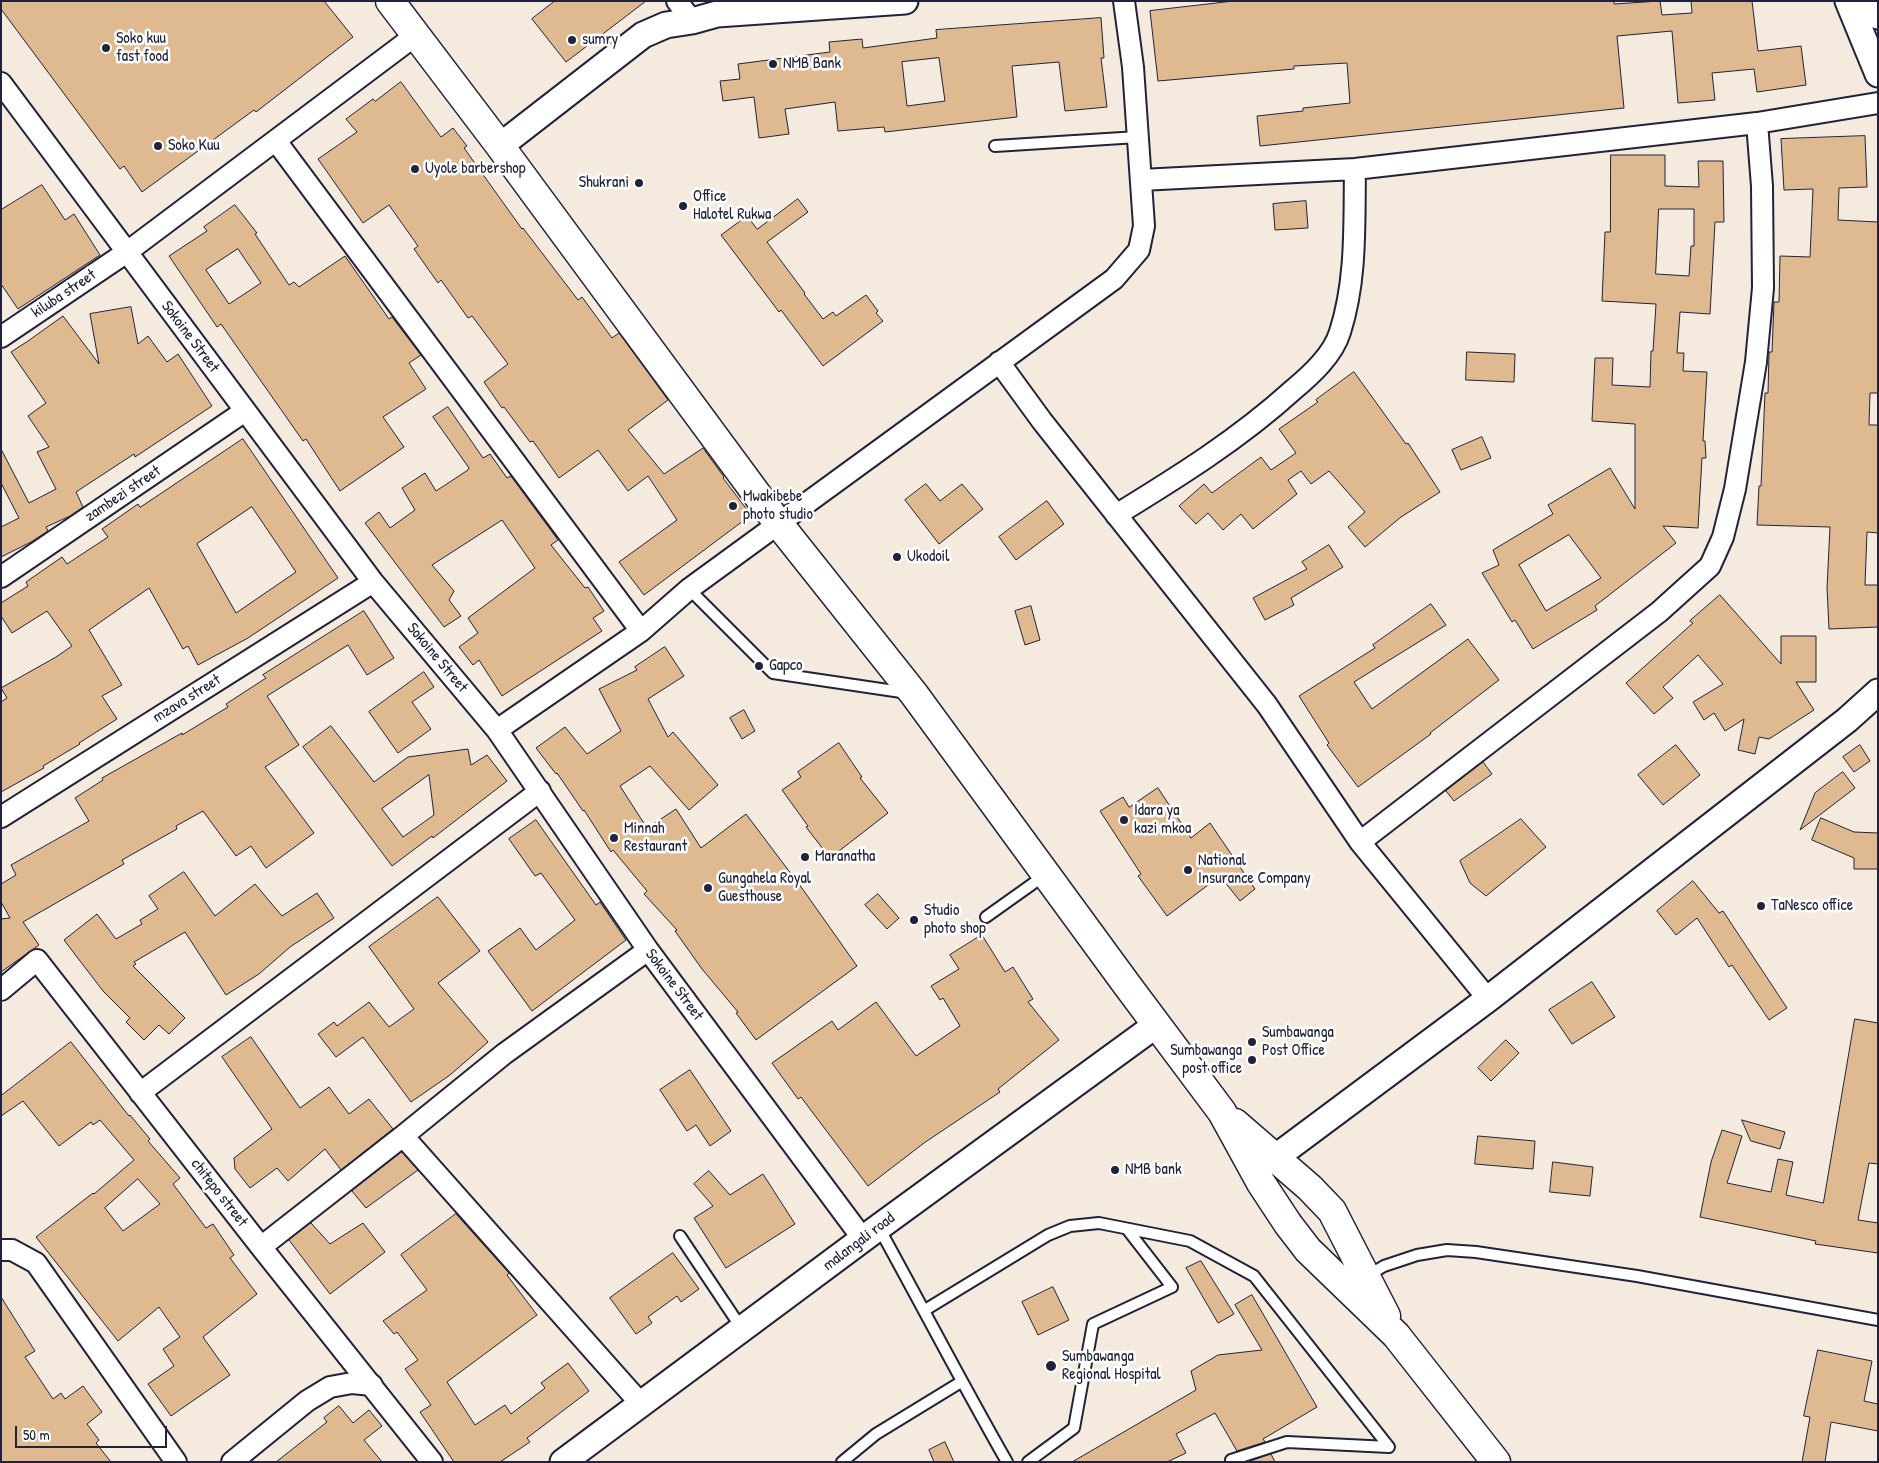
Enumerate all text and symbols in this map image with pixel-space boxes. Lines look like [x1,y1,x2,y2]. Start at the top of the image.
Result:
place label: Soko kuu fast food [116,29,168,67]
place label: sumry [582,30,618,50]
marker: sumry [566,34,578,46]
marker: Soko kuu fast food [100,42,112,54]
place label: NMB Bank [783,54,841,74]
marker: NMB Bank [767,58,779,70]
place label: Soko Kuu [168,136,220,156]
marker: Soko Kuu [152,140,164,152]
place label: Uyole barbershop [425,159,526,179]
marker: Uyole barbershop [409,163,421,175]
place label: Shukrani [579,173,629,193]
marker: Shukrani [633,177,645,189]
place label: Office Halotel Rukwa [693,187,771,225]
marker: Office Halotel Rukwa [677,200,689,212]
street label: kiluba street [28,265,100,323]
street label: Sokoine Street [157,297,223,377]
street label: zambezi street [82,462,164,526]
place label: Mwakibebe photo studio [743,487,813,525]
marker: Mwakibebe photo studio [727,500,739,512]
place label: Ukodoil [907,547,949,567]
marker: Ukodoil [891,551,903,563]
street label: Sokoine Street [402,619,472,697]
place label: Gapco [769,656,802,676]
marker: Gapco [753,660,765,672]
street label: mzava street [150,671,224,727]
place label: Idara ya kazi mkoa [1134,801,1191,839]
marker: Idara ya kazi mkoa [1118,814,1130,826]
place label: Minnah Restaurant [624,819,687,857]
marker: Minnah Restaurant [608,832,620,844]
place label: Maranatha [815,847,875,867]
marker: Maranatha [799,851,811,863]
place label: National Insurance Company [1198,851,1311,889]
marker: National Insurance Company [1182,864,1194,876]
place label: Gungahela Royal Guesthouse [718,869,811,907]
marker: Gungahela Royal Guesthouse [702,882,714,894]
place label: TaNesco office [1771,896,1853,916]
marker: TaNesco office [1755,900,1767,912]
place label: Studio photo shop [924,901,986,939]
marker: Studio photo shop [908,914,920,926]
street label: Sokoine Street [641,945,707,1025]
place label: Sumbawanga Post Office [1262,1023,1334,1061]
marker: Sumbawanga Post Office [1246,1036,1258,1048]
place label: Sumbawanga post office [1170,1041,1242,1079]
marker: Sumbawanga post office [1246,1054,1258,1066]
street label: chitepo street [186,1155,252,1231]
place label: NMB bank [1125,1160,1182,1180]
marker: NMB bank [1109,1164,1121,1176]
street label: malangali road [819,1209,899,1275]
place label: Sumbawanga Regional Hospital [1062,1347,1161,1385]
marker: Sumbawanga Regional Hospital [1044,1359,1058,1373]
scale bar [18,1416,170,1448]
text: 50 m [23,1424,50,1445]

